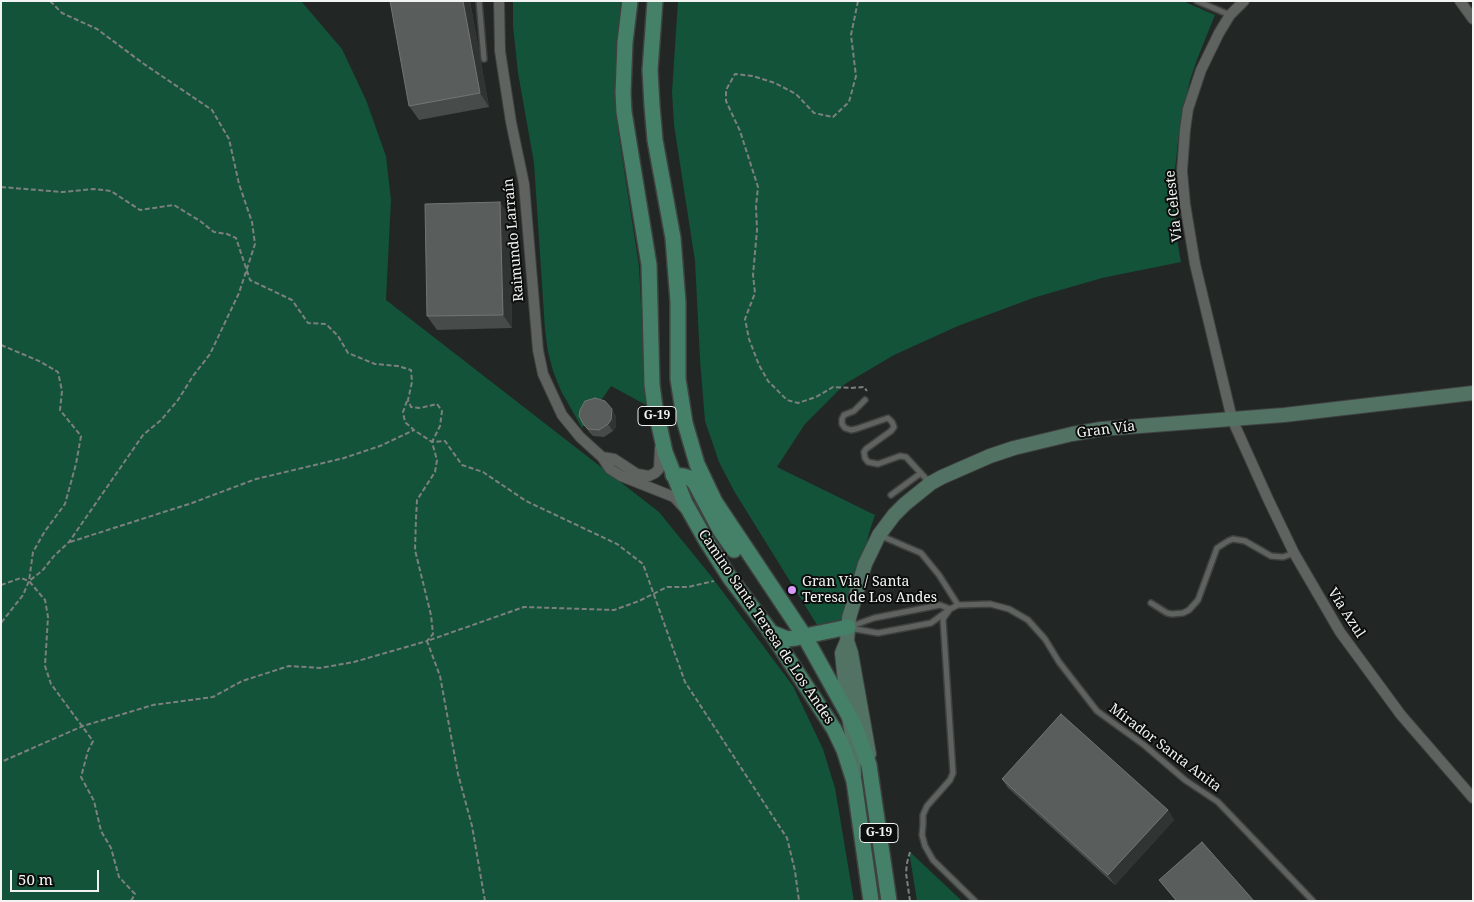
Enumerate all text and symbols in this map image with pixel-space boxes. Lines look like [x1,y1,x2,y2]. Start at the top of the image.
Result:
street label: Vía Celeste [1162,169,1186,243]
street label: Raimundo Larraín [500,178,528,302]
road number: G-19 [638,406,676,426]
street label: Gran Vía [1076,418,1136,442]
street label: Camino Santa Teresa de Los Andes [694,527,838,727]
place label: Gran Via / Santa Teresa de Los Andes [802,574,937,606]
marker: Gran Via / Santa Teresa de Los Andes [786,584,798,596]
street label: Vía Azul [1324,585,1368,641]
street label: Mirador Santa Anita [1106,700,1224,796]
road number: G-19 [860,824,898,842]
scale bar [12,860,101,892]
text: 50 m [18,869,53,889]

